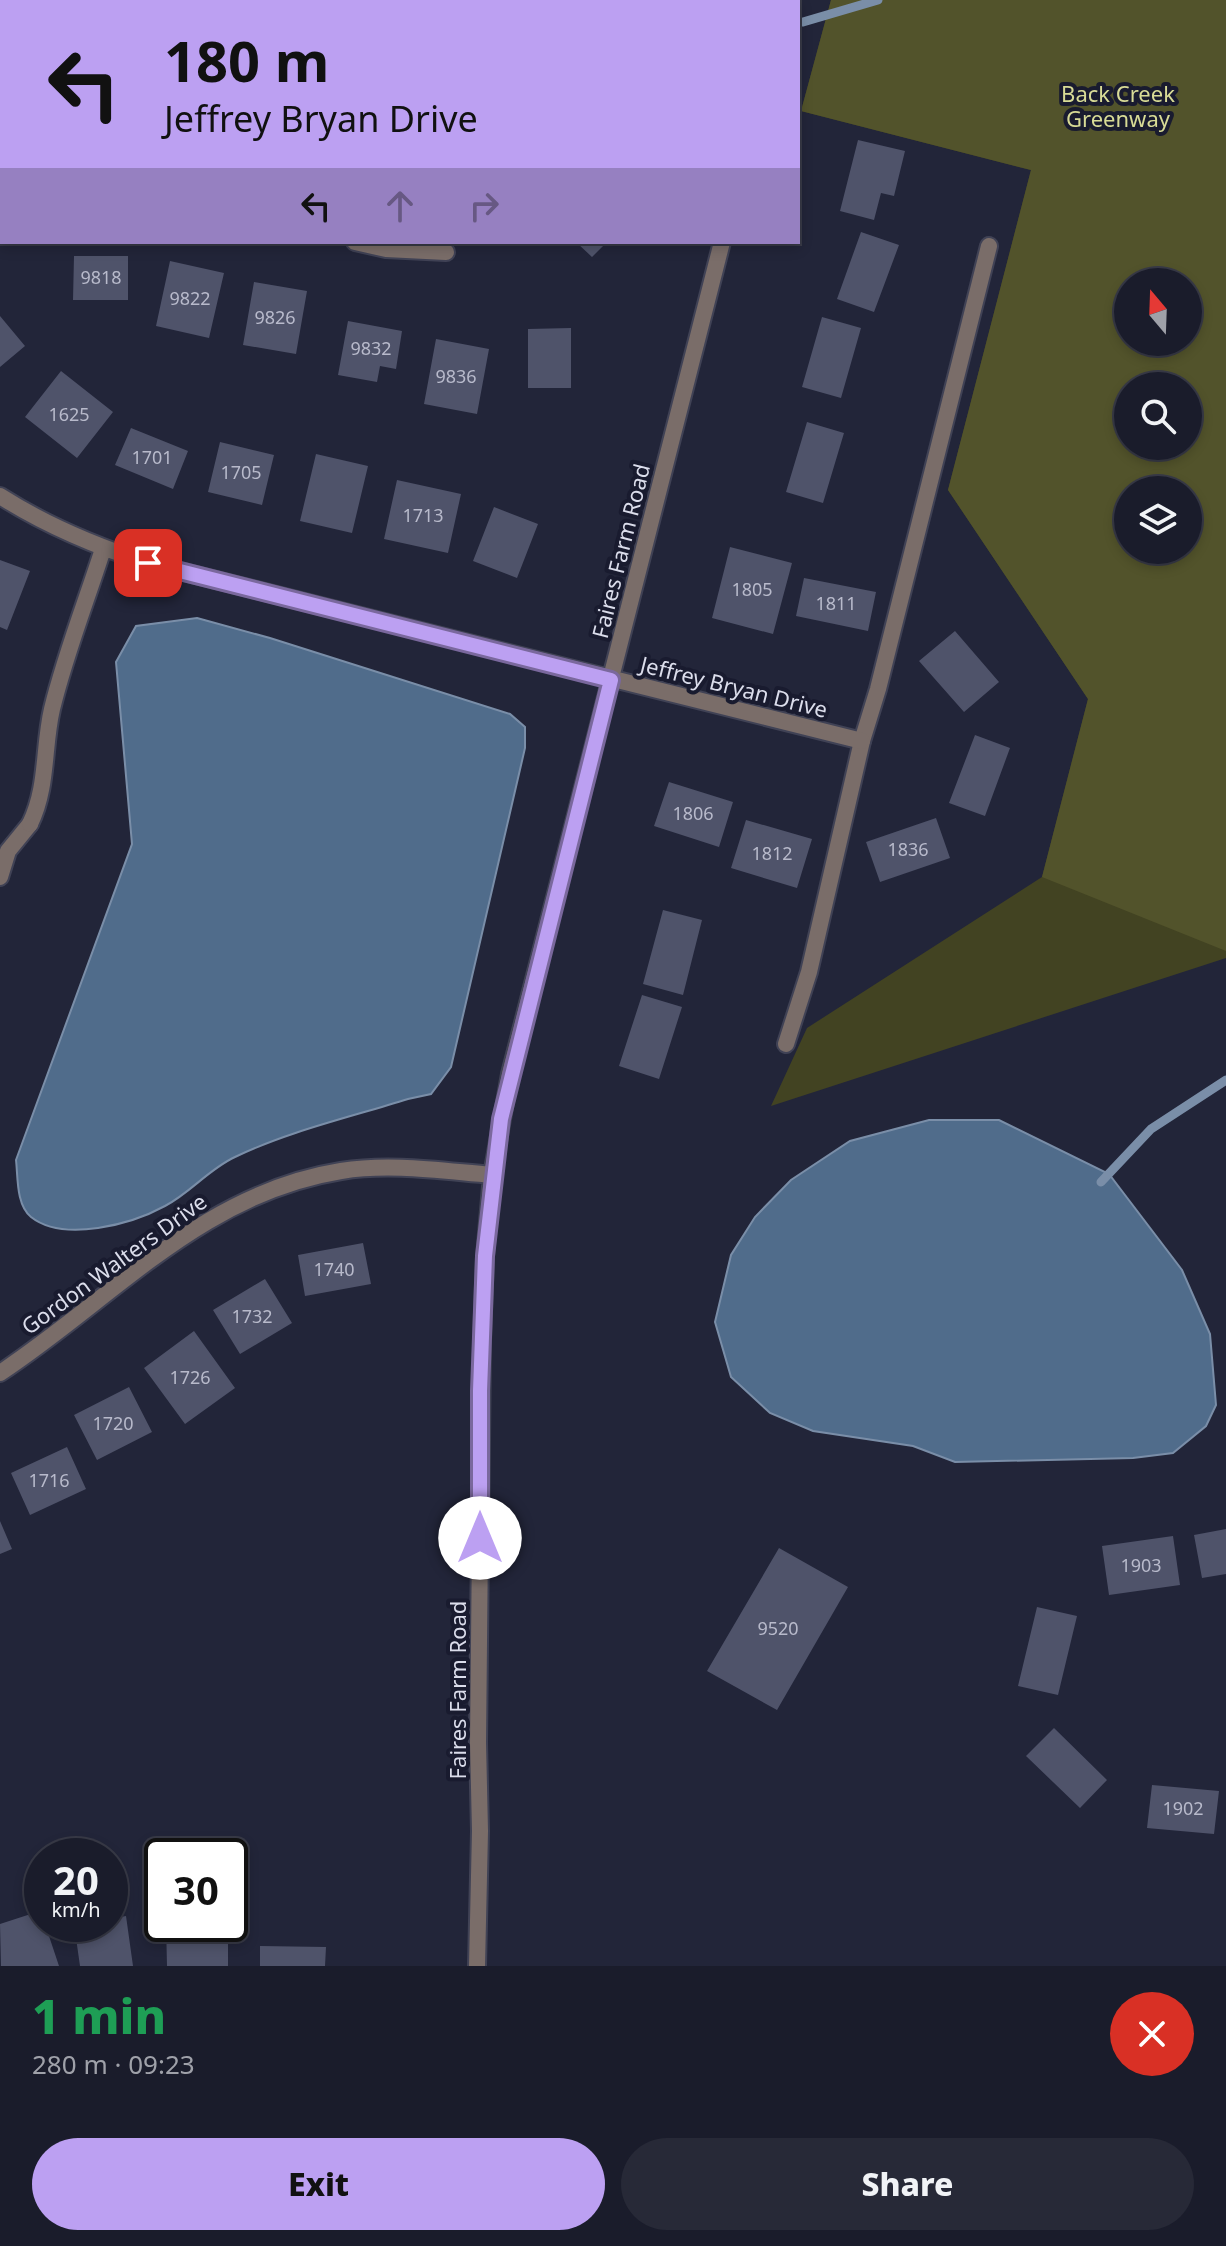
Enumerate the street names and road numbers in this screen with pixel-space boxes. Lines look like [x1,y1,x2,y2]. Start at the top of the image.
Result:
street label: Faires Farm Road [584,460,656,641]
street label: Jeffrey Bryan Drive [636,648,831,724]
street label: Gordon Walters Drive [15,1186,212,1341]
street label: Faires Farm Road [442,1601,472,1779]

